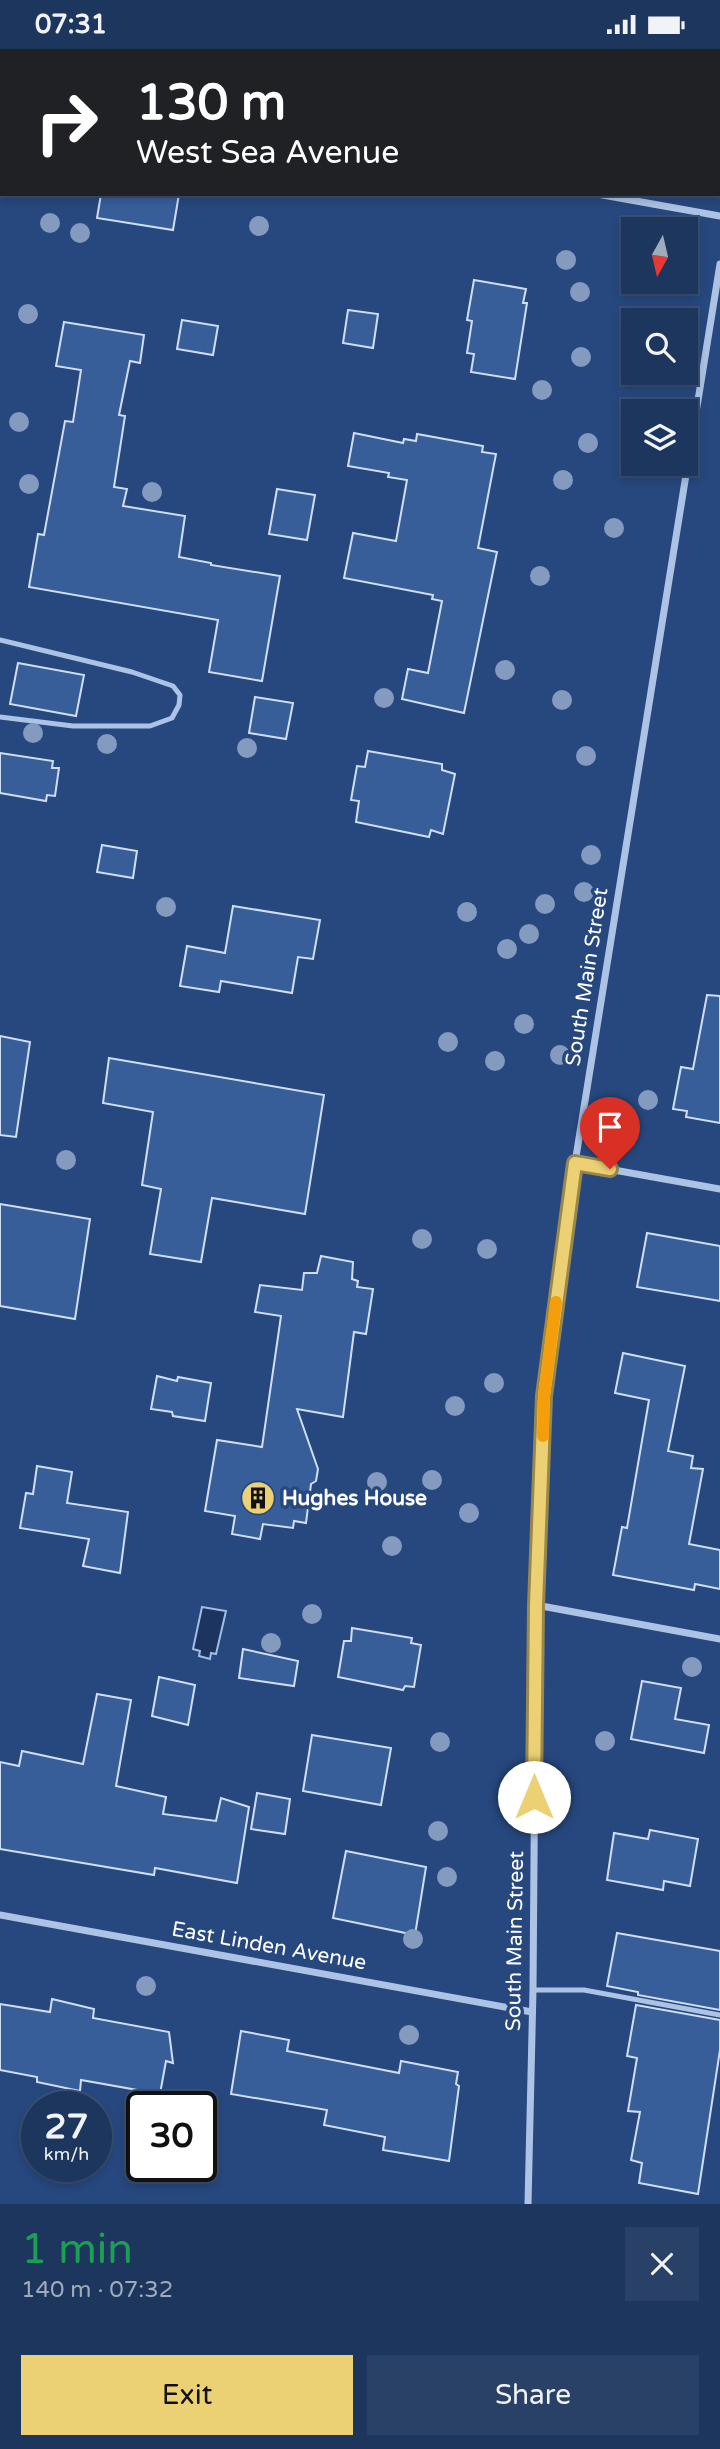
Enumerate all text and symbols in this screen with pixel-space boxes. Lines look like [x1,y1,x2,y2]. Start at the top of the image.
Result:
text: 07:31 [35,9,107,40]
text: 130 m [136,74,286,133]
icon: right [21,77,112,168]
text: West Sea Avenue [136,134,399,172]
north arrow [621,217,698,294]
map controls [621,217,698,476]
button: search [621,308,698,385]
button: layers [621,399,698,476]
street label: South Main Street [561,886,613,1068]
pin [580,1097,640,1169]
icon: arrive [591,1108,629,1146]
building icon: Hughes House [239,1479,277,1517]
place label: Hughes House [282,1486,427,1511]
position arrow [497,1760,571,1834]
street label: South Main Street [501,1851,529,2031]
street label: East Linden Avenue [170,1917,368,1975]
speed limit sign: 30 [126,2091,217,2182]
text: 27 [45,2106,88,2148]
text: km/h [44,2143,89,2165]
text: 1 min [21,2224,133,2275]
button: close [625,2227,699,2301]
text: 140 m · 07:32 [21,2276,173,2304]
button: Exit [21,2355,353,2435]
button: Share [367,2355,699,2435]

